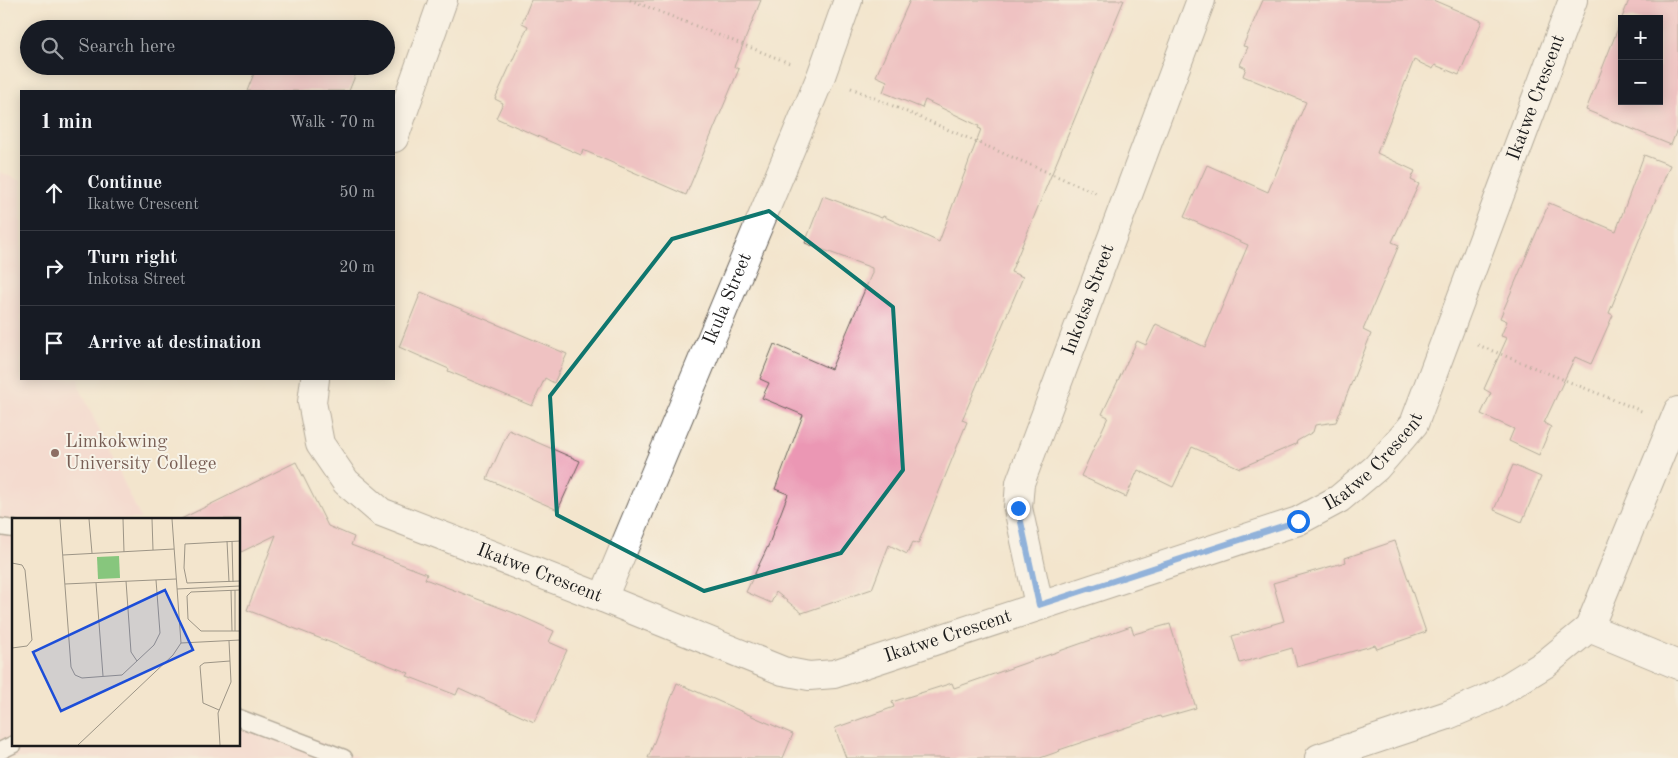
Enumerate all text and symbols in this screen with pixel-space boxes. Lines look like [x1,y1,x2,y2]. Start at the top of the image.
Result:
map controls [1618,15,1663,105]
button: + [1618,15,1663,60]
search box [20,20,395,75]
street label: Ikatwe Crescent [1504,32,1569,163]
icon: search [38,34,66,62]
text: Search here [78,38,175,57]
button: − [1618,60,1663,105]
text: 1 min [40,112,93,133]
text: Walk · 70 m [289,115,375,131]
text: Continue [87,174,162,193]
icon: ahead [40,179,68,207]
text: 50 m [339,185,375,201]
text: Ikatwe Crescent [87,197,199,213]
street label: Inkotsa Street [1059,242,1118,358]
text: Turn right [87,249,177,268]
street label: Ikula Street [700,250,755,348]
icon: right [40,254,68,282]
text: 20 m [339,260,375,276]
text: Inkotsa Street [87,272,186,288]
icon: arrive [40,329,68,357]
text: Arrive at destination [87,334,261,353]
street label: Ikatwe Crescent [1321,410,1427,515]
place label: Limkokwing University College [65,433,216,474]
marker: Limkokwing University College [49,447,61,459]
route end [1007,497,1030,520]
route start [1287,510,1310,533]
inset map [12,518,240,746]
street label: Ikatwe Crescent [474,541,605,606]
street label: Ikatwe Crescent [882,607,1014,666]

